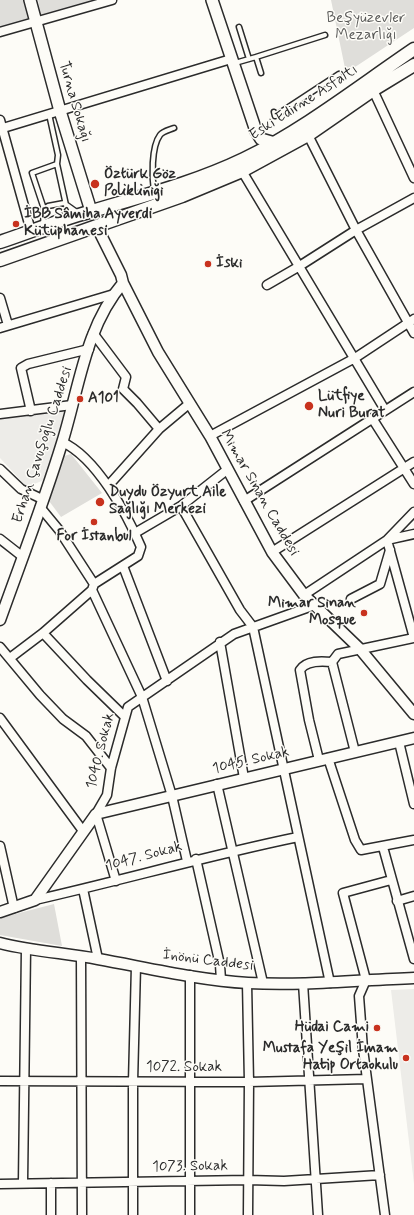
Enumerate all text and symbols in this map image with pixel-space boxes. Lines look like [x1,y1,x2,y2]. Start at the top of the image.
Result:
park label: Beşyüzevler Mezarlığı [327,10,405,45]
street label: Turna Sokağı [54,59,94,145]
street label: Eski Edirne Asfaltı [246,61,362,145]
place label: Öztürk Göz Polikliniği [104,166,176,201]
marker: Öztürk Göz Polikliniği [89,178,101,190]
place label: İBB Sâmiha Ayverdi Kütüphanesi [24,206,152,241]
marker: İBB Sâmiha Ayverdi Kütüphanesi [11,219,21,229]
place label: İski [216,255,242,273]
marker: İski [203,259,213,269]
street label: Erhan Çavuşoğlu Caddesi [9,364,77,526]
place label: Lütfiye Nuri Burat [318,388,385,423]
place label: A101 [88,390,119,408]
marker: A101 [75,394,85,404]
marker: Lütfiye Nuri Burat [303,400,315,412]
street label: Mimar Sinan Caddesi [215,427,303,559]
place label: Duydu Özyurt Aile Sağlığı Merkezi [109,484,226,519]
marker: Duydu Özyurt Aile Sağlığı Merkezi [94,496,106,508]
marker: For İstanbul [89,517,99,527]
place label: For İstanbul [57,528,131,546]
place label: Mimar Sinan Mosque [268,595,356,630]
marker: Mimar Sinan Mosque [359,608,369,618]
street label: 1040. Sokak [83,711,119,791]
street label: 1045. Sokak [211,743,291,779]
street label: 1047. Sokak [104,838,184,876]
street label: İnönü Caddesi [162,947,254,975]
place label: Hüdai Cami [295,1019,369,1037]
marker: Hüdai Cami [372,1023,382,1033]
place label: Mustafa Yeşil İmam Hatip Ortaokulu [263,1040,398,1075]
marker: Mustafa Yeşil İmam Hatip Ortaokulu [401,1053,411,1063]
street label: 1072. Sokak [146,1059,222,1077]
street label: 1073. Sokak [152,1157,228,1177]

